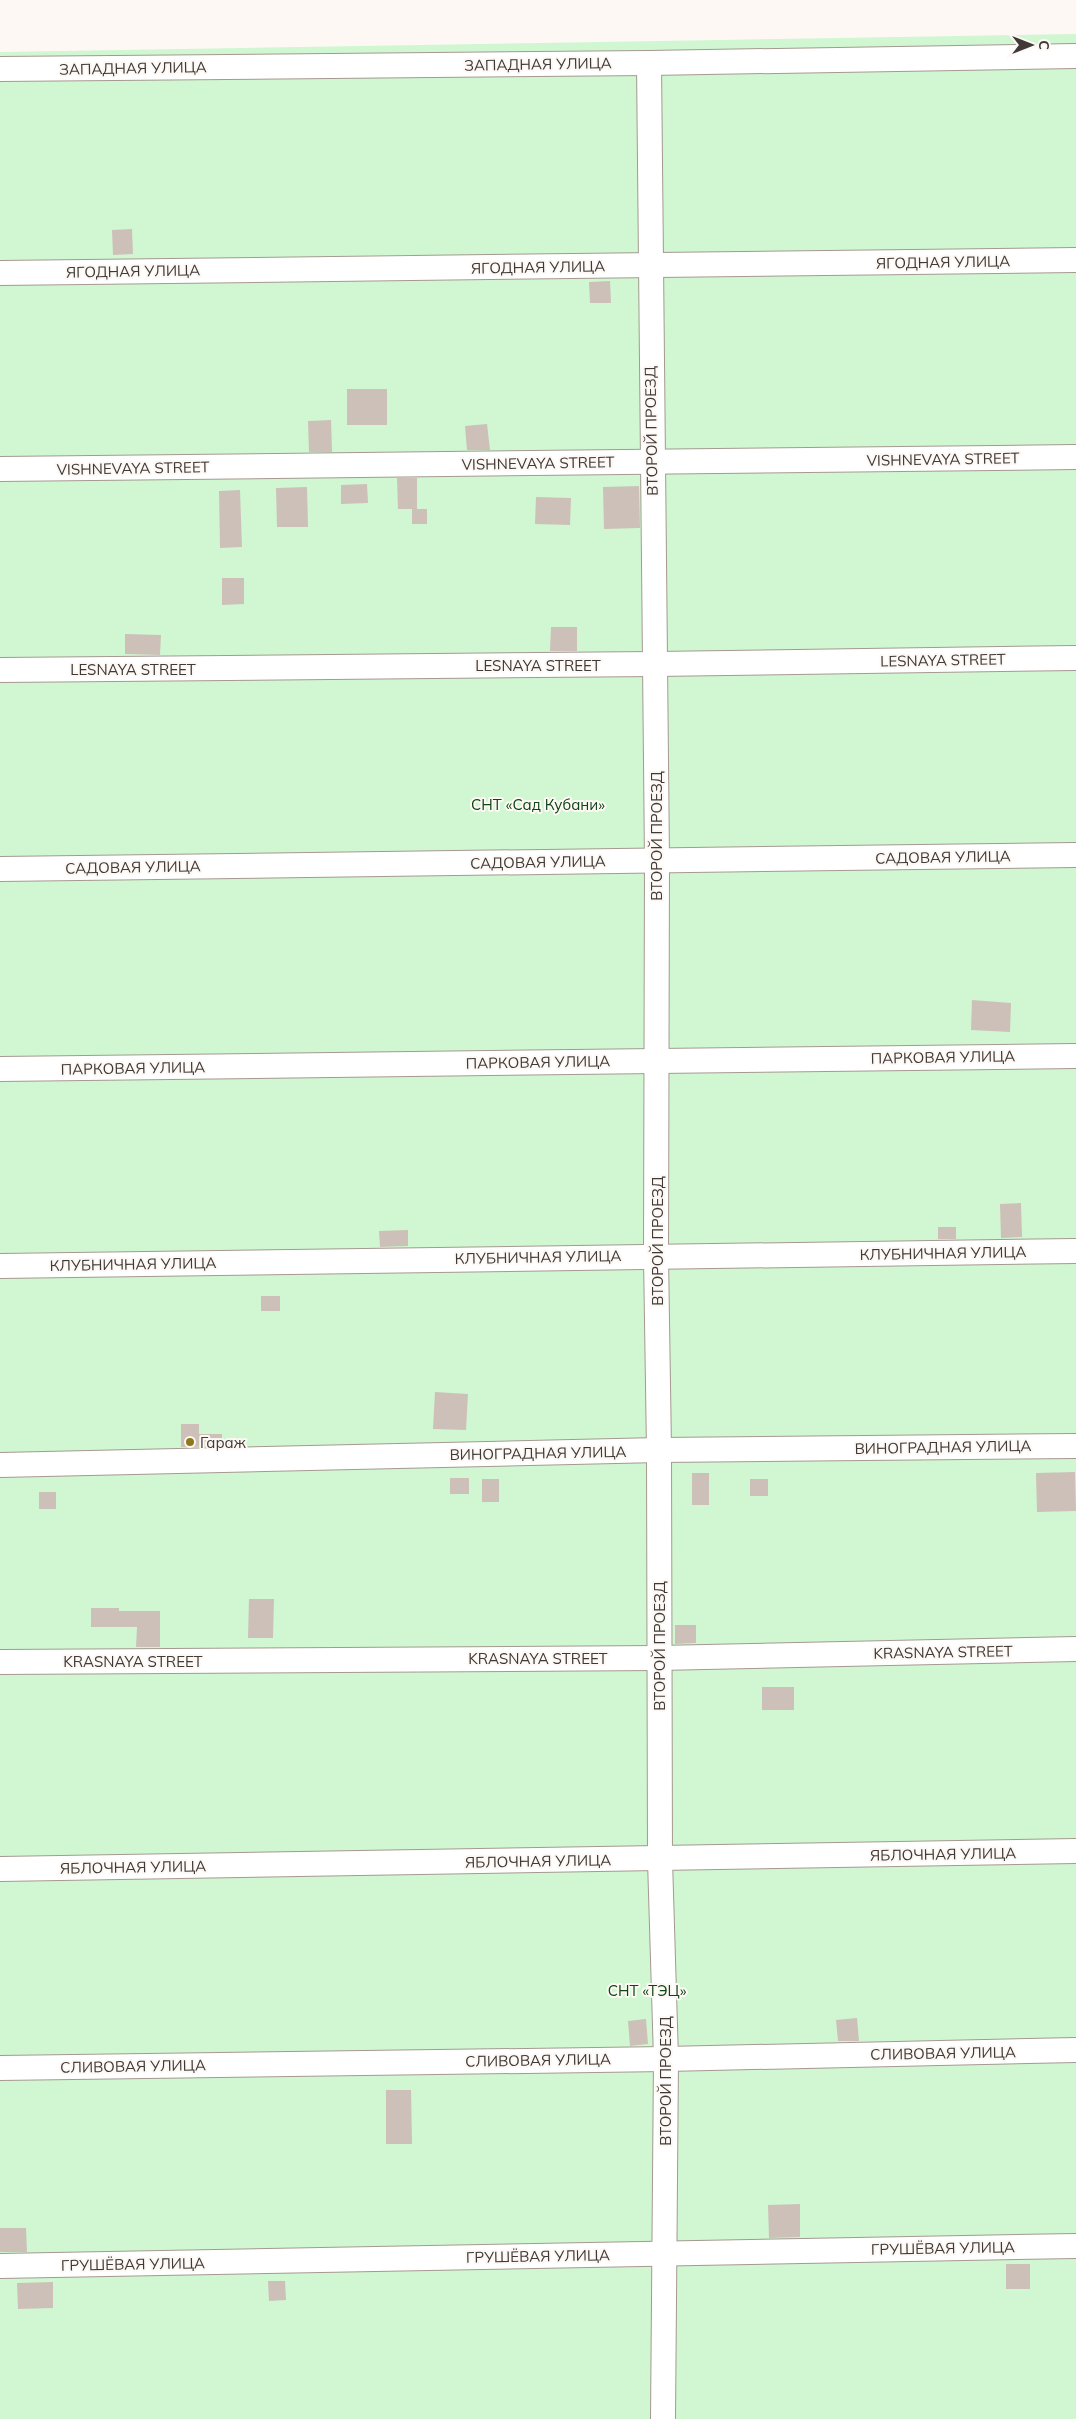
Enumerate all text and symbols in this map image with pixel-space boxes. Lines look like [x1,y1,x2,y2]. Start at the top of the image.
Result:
north arrow [1006,20,1056,70]
text: С [1035,40,1053,50]
street label: ЗАПАДНАЯ УЛИЦА [464,53,612,75]
street label: ЗАПАДНАЯ УЛИЦА [59,57,207,79]
street label: ЯГОДНАЯ УЛИЦА [876,251,1010,273]
street label: ЯГОДНАЯ УЛИЦА [471,256,605,278]
street label: ЯГОДНАЯ УЛИЦА [66,260,200,282]
street label: ВТОРОЙ ПРОЕЗД [640,366,662,496]
street label: VISHNEVAYA STREET [866,448,1020,470]
street label: VISHNEVAYA STREET [461,452,615,474]
street label: VISHNEVAYA STREET [56,457,210,479]
street label: LESNAYA STREET [880,649,1006,671]
street label: LESNAYA STREET [475,656,601,675]
street label: LESNAYA STREET [70,660,196,679]
street label: ВТОРОЙ ПРОЕЗД [647,771,666,901]
park label: СНТ «Сад Кубани» [471,795,605,814]
street label: САДОВАЯ УЛИЦА [875,846,1011,868]
street label: САДОВАЯ УЛИЦА [470,851,606,873]
street label: САДОВАЯ УЛИЦА [65,856,201,878]
street label: ПАРКОВАЯ УЛИЦА [871,1046,1015,1068]
street label: ПАРКОВАЯ УЛИЦА [466,1051,610,1073]
street label: ПАРКОВАЯ УЛИЦА [61,1057,205,1079]
street label: ВТОРОЙ ПРОЕЗД [648,1176,667,1306]
street label: КЛУБНИЧНАЯ УЛИЦА [859,1242,1027,1264]
street label: КЛУБНИЧНАЯ УЛИЦА [454,1246,622,1268]
street label: КЛУБНИЧНАЯ УЛИЦА [49,1253,217,1275]
place label: Гараж [200,1433,247,1452]
marker: Гараж [184,1436,196,1448]
street label: ВИНОГРАДНАЯ УЛИЦА [854,1436,1032,1458]
street label: ВИНОГРАДНАЯ УЛИЦА [449,1442,627,1464]
street label: ВТОРОЙ ПРОЕЗД [650,1581,669,1711]
street label: KRASNAYA STREET [873,1641,1013,1663]
street label: KRASNAYA STREET [468,1649,608,1668]
street label: KRASNAYA STREET [63,1652,203,1671]
street label: ЯБЛОЧНАЯ УЛИЦА [870,1843,1016,1865]
street label: ЯБЛОЧНАЯ УЛИЦА [465,1850,611,1872]
street label: ЯБЛОЧНАЯ УЛИЦА [60,1856,206,1878]
park label: СНТ «ТЭЦ» [608,1981,687,2000]
street label: ВТОРОЙ ПРОЕЗД [656,2016,675,2146]
street label: СЛИВОВАЯ УЛИЦА [870,2042,1016,2064]
street label: СЛИВОВАЯ УЛИЦА [465,2049,611,2071]
street label: СЛИВОВАЯ УЛИЦА [60,2055,206,2077]
street label: ГРУШЁВАЯ УЛИЦА [871,2237,1015,2259]
street label: ГРУШЁВАЯ УЛИЦА [466,2245,610,2267]
street label: ГРУШЁВАЯ УЛИЦА [61,2253,205,2275]

